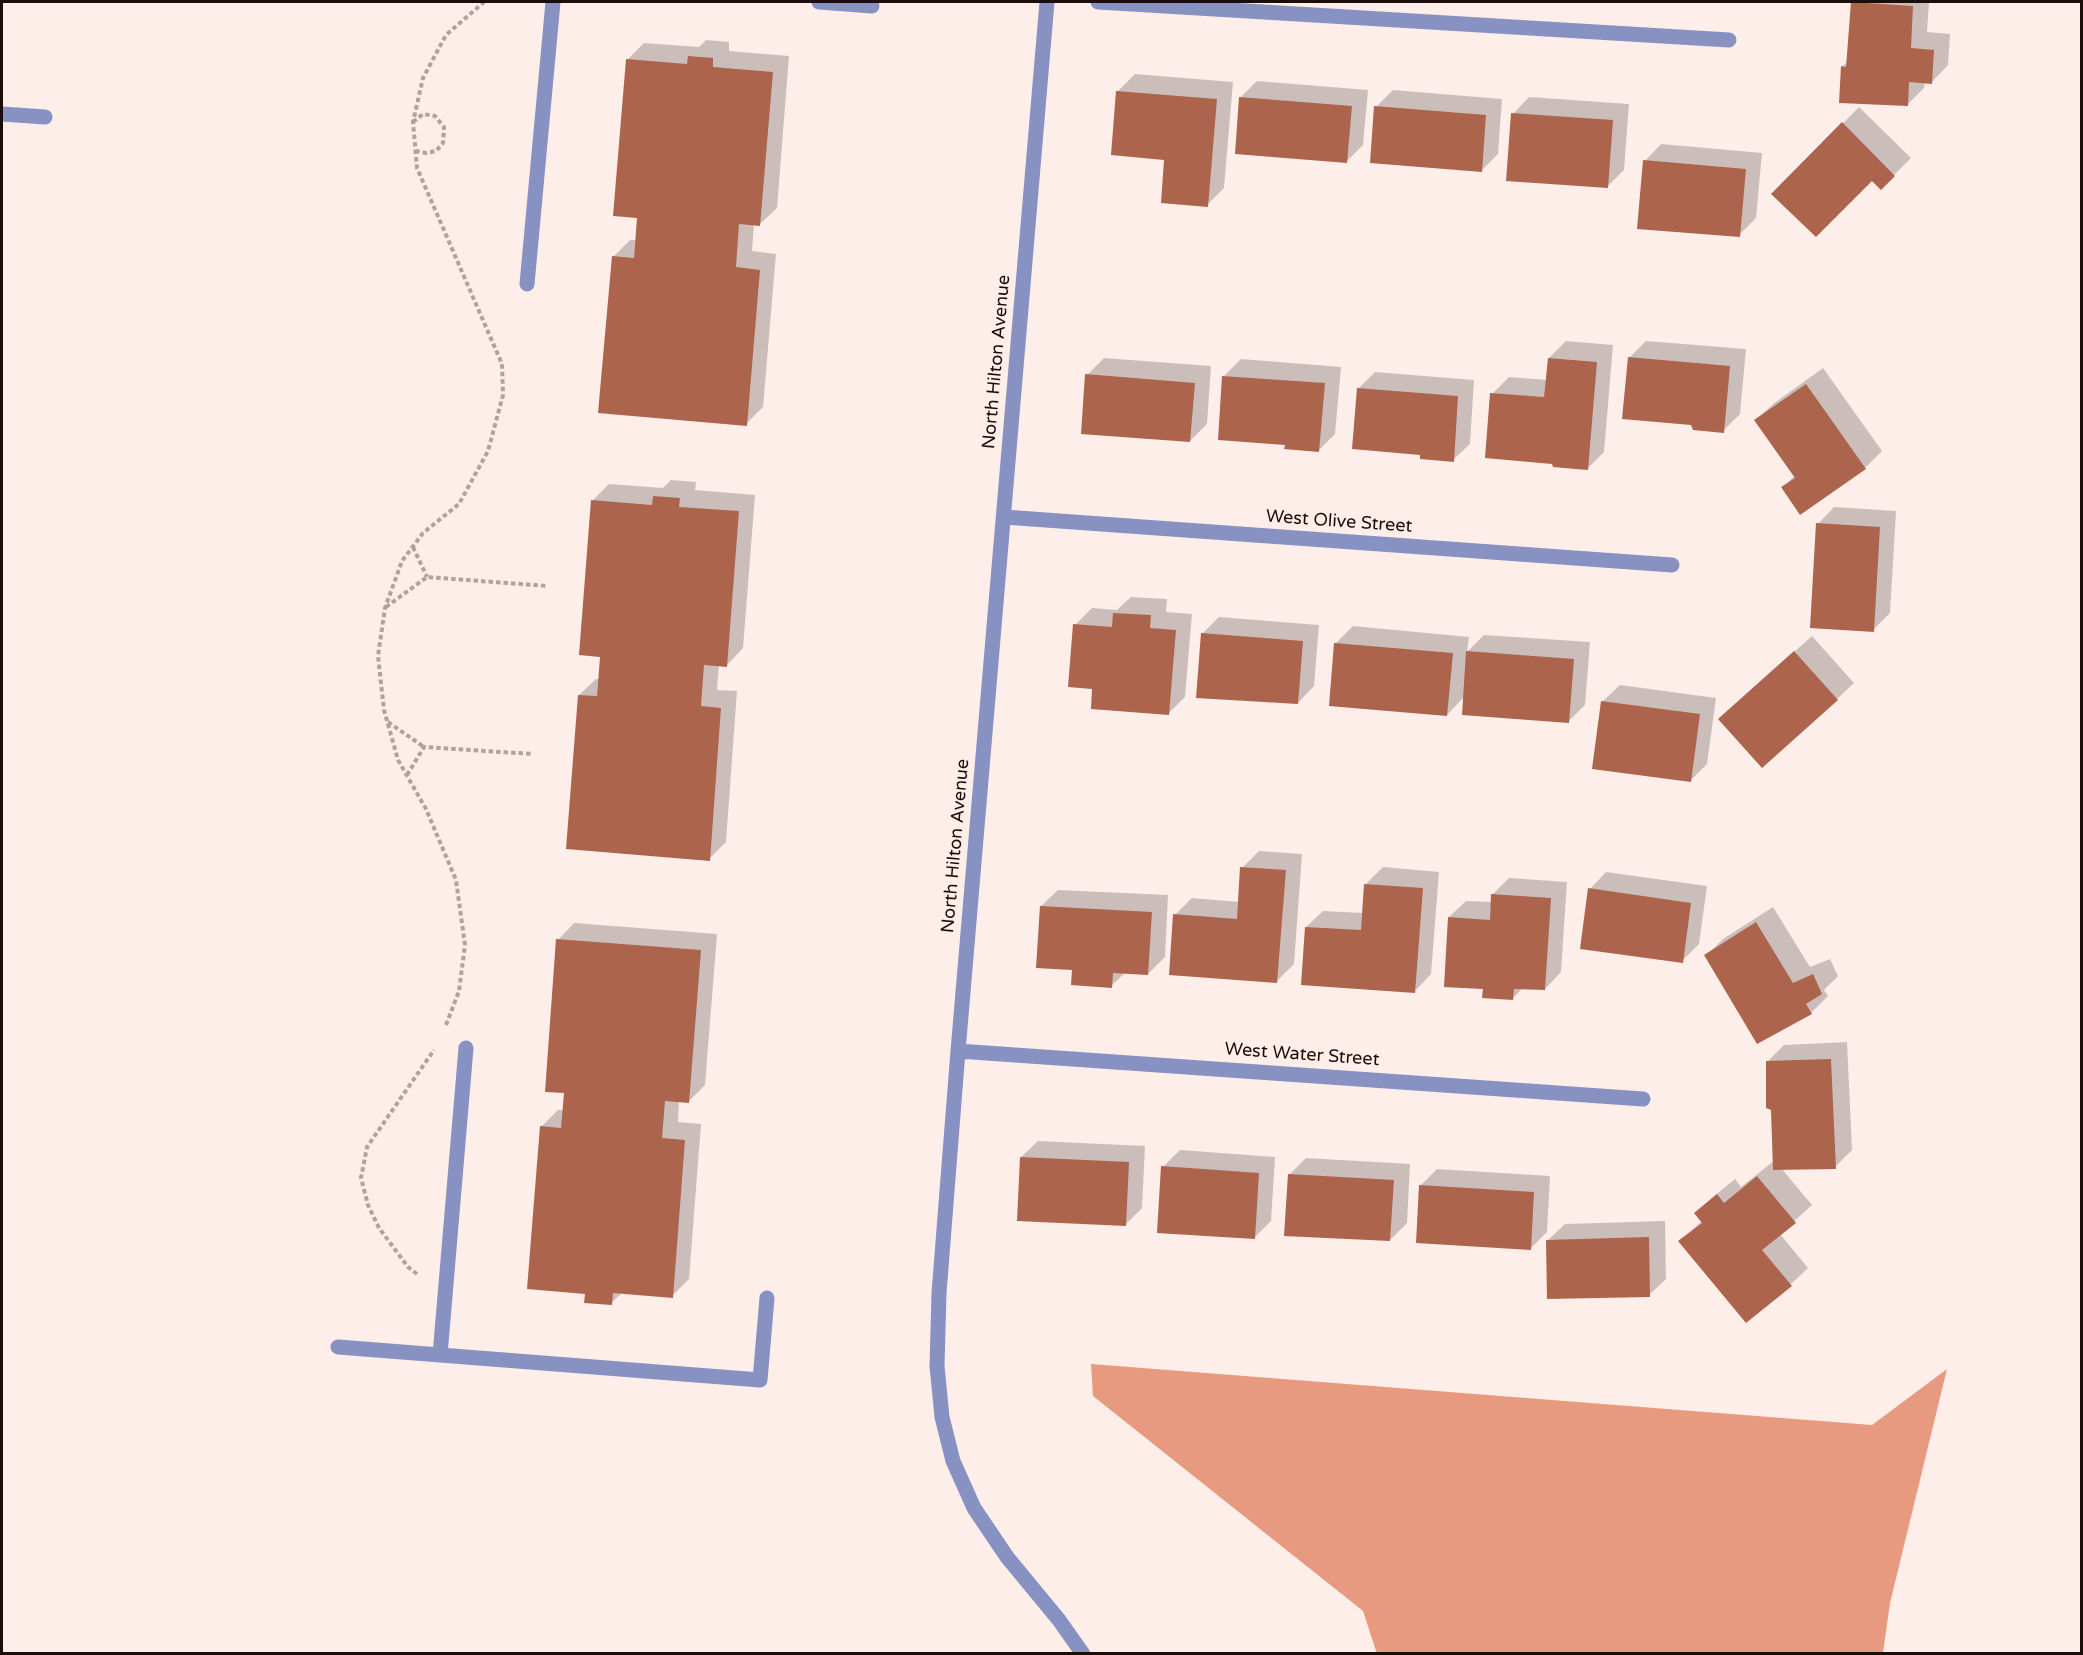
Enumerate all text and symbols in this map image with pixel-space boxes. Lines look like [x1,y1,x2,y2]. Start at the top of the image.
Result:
street label: North Hilton Avenue [979,274,1015,450]
street label: West Olive Street [1265,506,1413,538]
street label: North Hilton Avenue [938,758,974,934]
street label: West Water Street [1224,1039,1380,1071]

